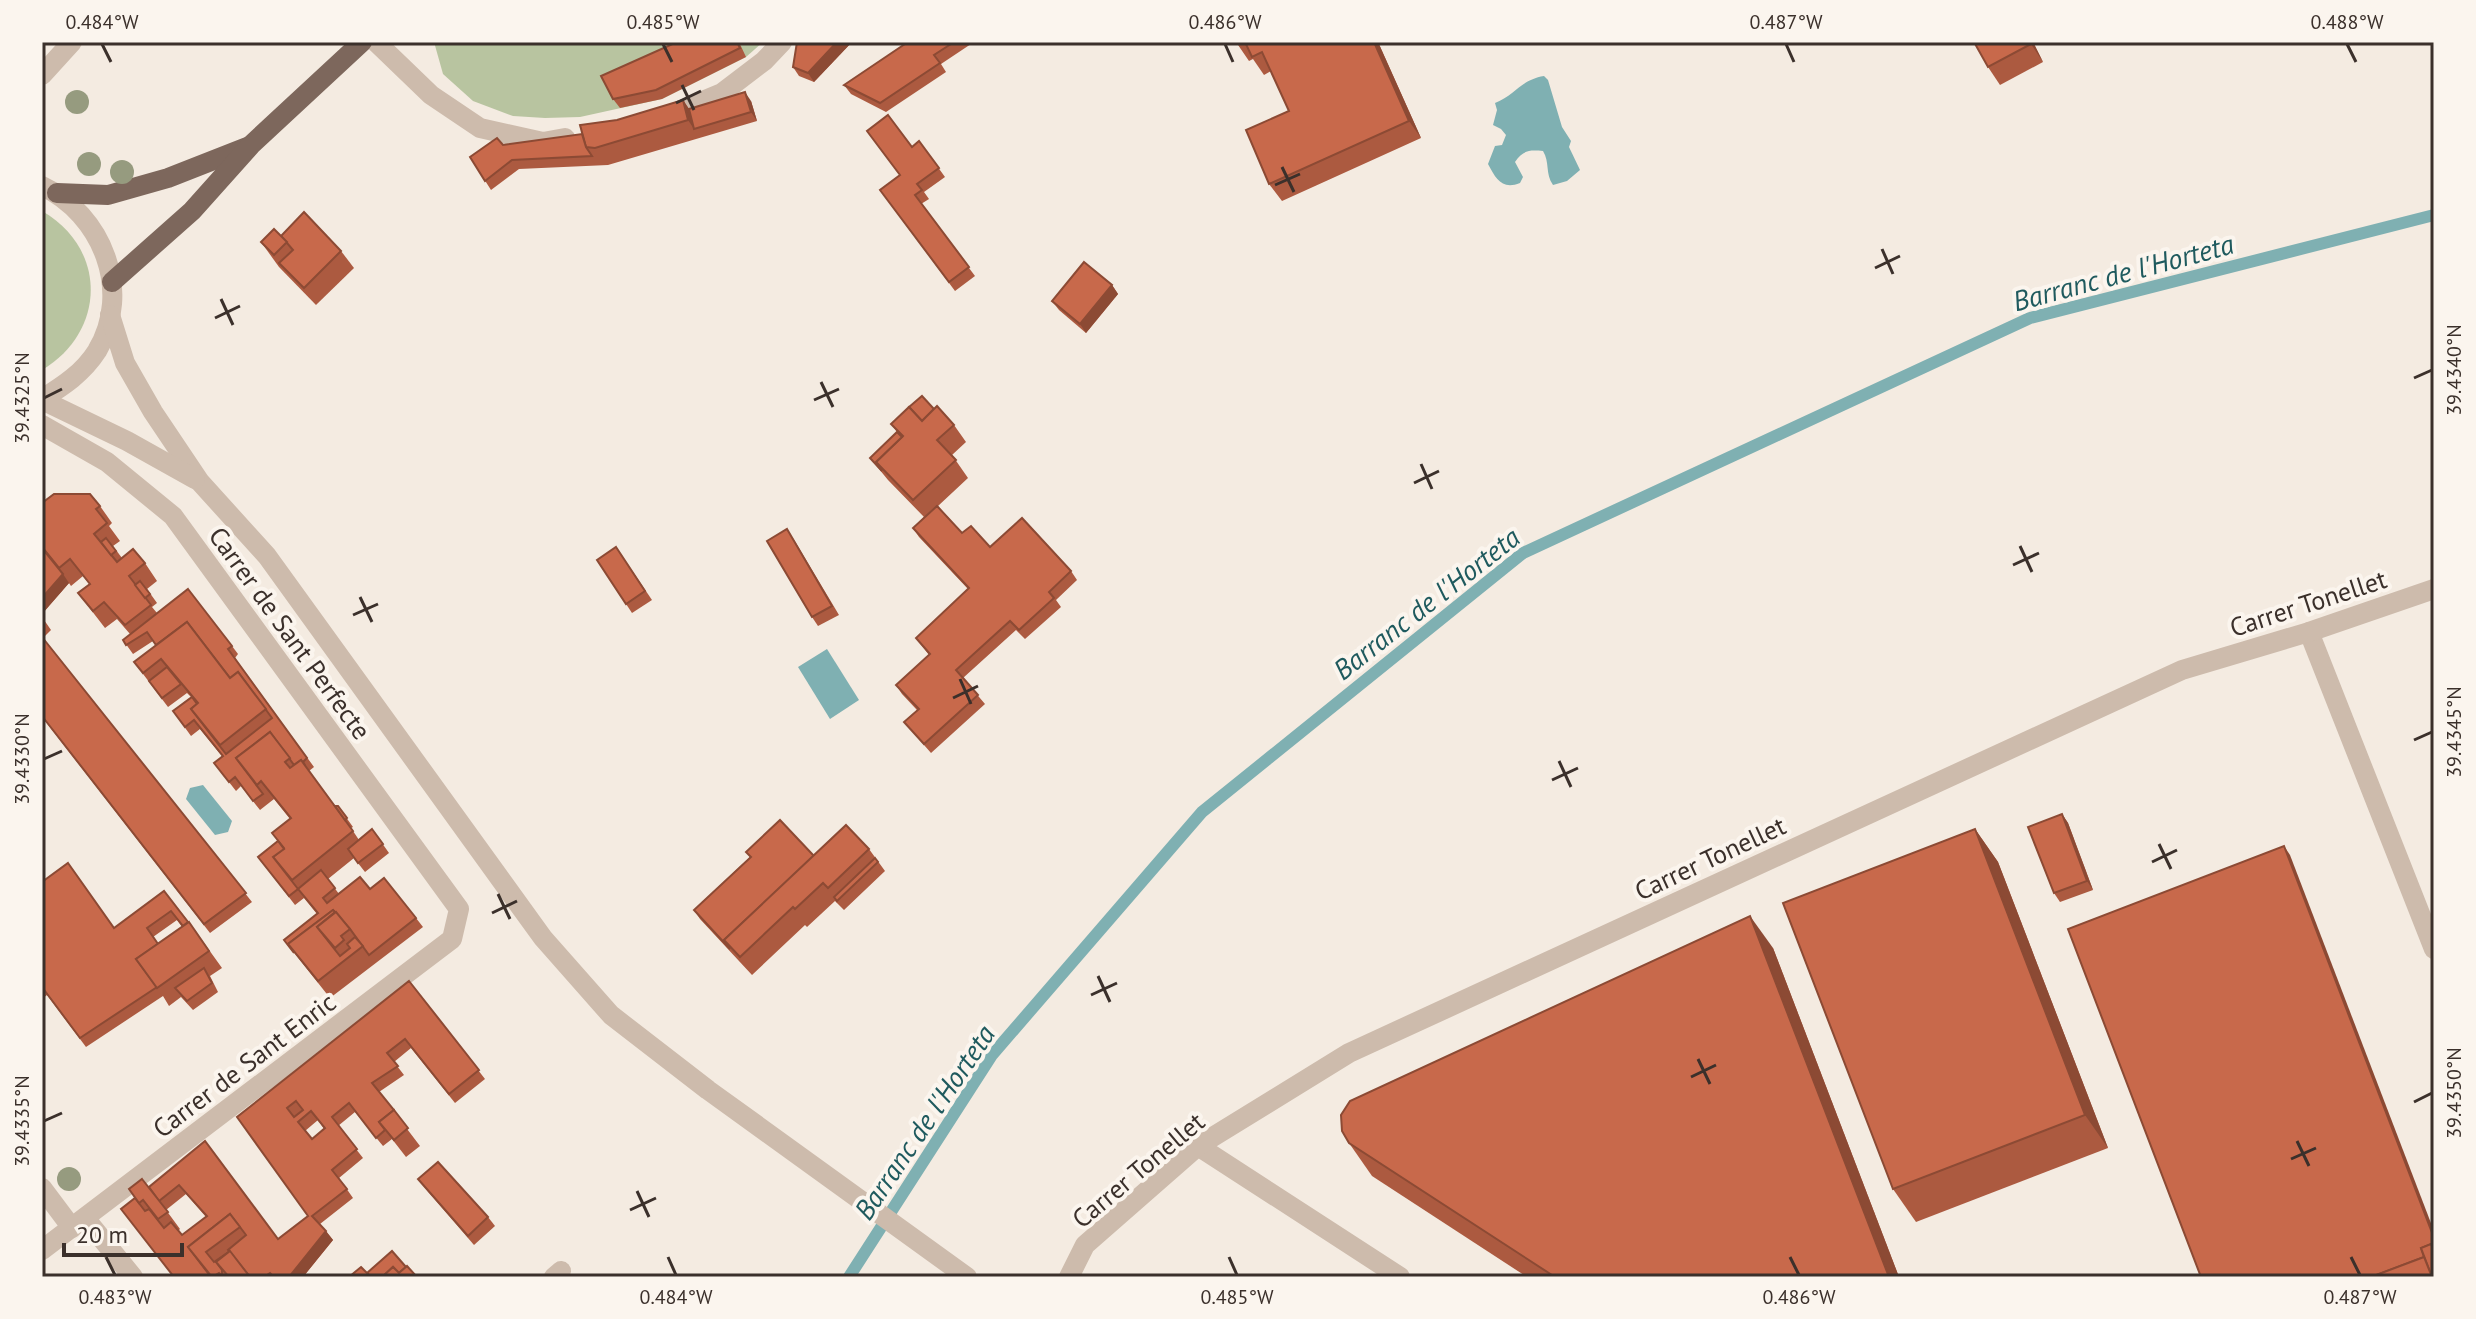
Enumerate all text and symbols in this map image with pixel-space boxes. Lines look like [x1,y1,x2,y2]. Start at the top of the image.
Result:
text: 0.484°W [66,9,139,35]
text: 0.485°W [627,9,700,35]
text: 0.486°W [1189,9,1262,35]
text: 0.487°W [1750,9,1823,35]
text: 0.488°W [2311,9,2384,35]
water label: Barranc de l'Horteta [2008,225,2238,319]
text: 39.4340°N [2441,324,2467,416]
text: 39.4325°N [9,352,35,444]
water label: Barranc de l'Horteta [1325,518,1527,688]
street label: Carrer de Sant Perfecte [202,520,378,746]
street label: Carrer Tonellet [2225,562,2391,644]
text: 39.4345°N [2441,686,2467,778]
text: 39.4330°N [9,713,35,805]
street label: Carrer Tonellet [1629,809,1791,907]
street label: Carrer de Sant Enric [146,985,342,1145]
water label: Barranc de l'Horteta [845,1017,1003,1227]
text: 39.4350°N [2441,1047,2467,1139]
text: 39.4335°N [9,1075,35,1167]
street label: Carrer Tonellet [1065,1105,1211,1235]
scale bar [64,1207,182,1257]
text: 20 m [76,1219,128,1250]
text: 0.483°W [79,1284,152,1310]
text: 0.484°W [640,1284,713,1310]
text: 0.485°W [1201,1284,1274,1310]
text: 0.486°W [1763,1284,1836,1310]
text: 0.487°W [2324,1284,2397,1310]

